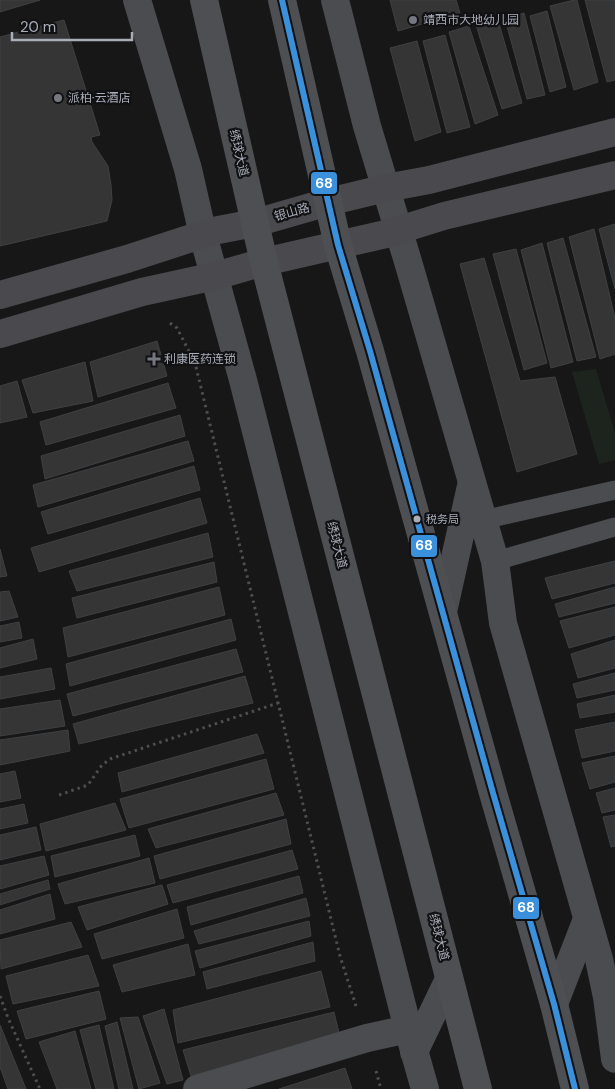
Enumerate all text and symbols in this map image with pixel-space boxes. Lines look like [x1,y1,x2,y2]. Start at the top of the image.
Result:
scale bar [12,10,132,42]
place label: 靖西市大地幼儿园 [423,12,519,28]
marker: 靖西市大地幼儿园 [407,14,419,26]
text: 20 m [20,17,56,37]
place label: 派柏·云酒店 [68,90,130,106]
marker: 派柏·云酒店 [52,92,64,104]
street label: 绣球大道 [226,128,252,178]
line badge: 68 [310,171,338,195]
text: 68 [315,174,333,192]
street label: 银山路 [272,199,312,225]
place label: 利康医药连锁 [164,351,236,367]
marker: 利康医药连锁 [148,353,160,365]
place label: 税务局 [426,512,459,526]
marker: 税务局 [412,514,422,524]
street label: 绣球大道 [323,520,351,570]
line badge: 68 [410,534,438,558]
text: 68 [415,536,433,554]
line badge: 68 [512,896,540,920]
text: 68 [517,898,535,916]
street label: 绣球大道 [425,912,453,962]

